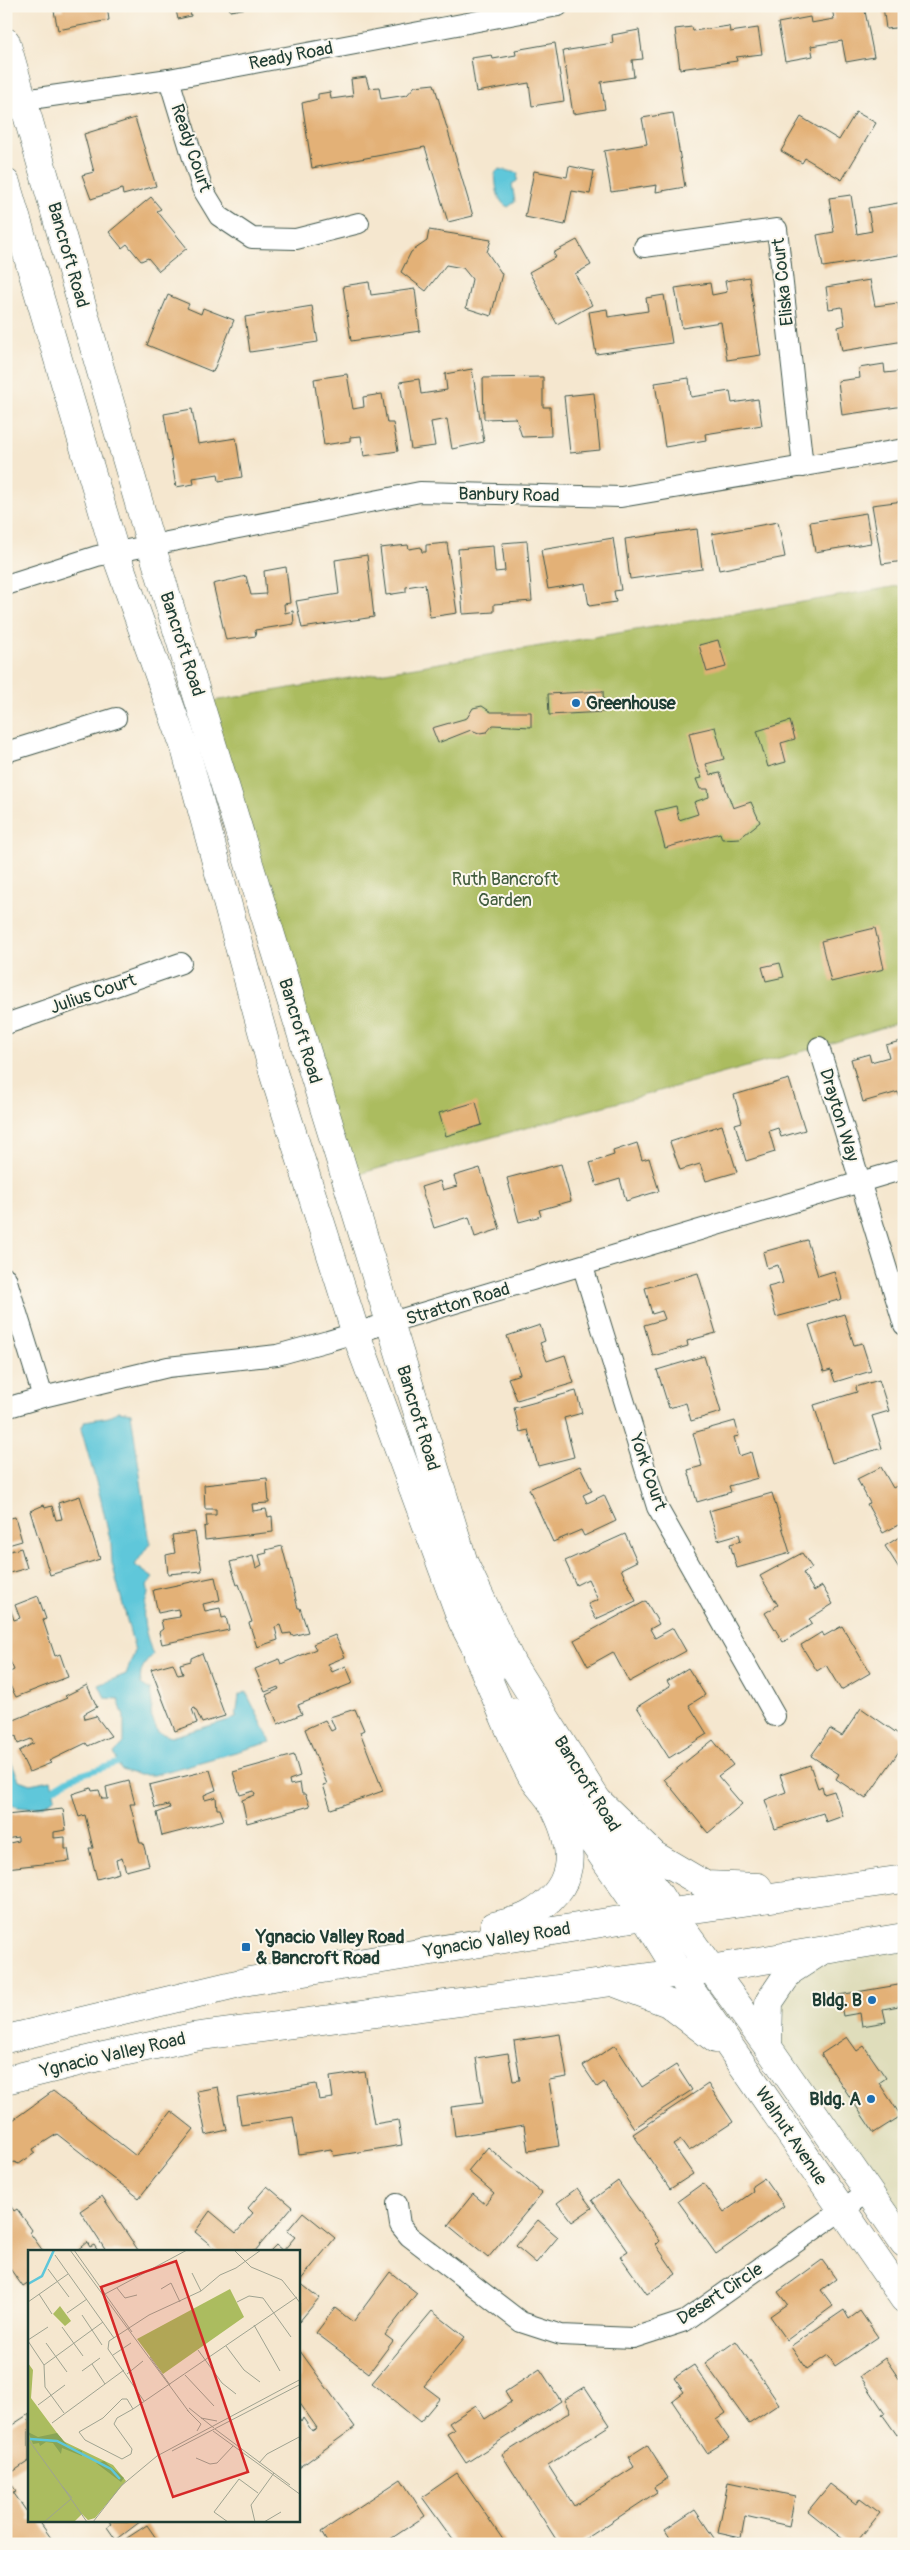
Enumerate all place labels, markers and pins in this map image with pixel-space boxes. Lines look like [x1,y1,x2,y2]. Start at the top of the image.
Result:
place label: Greenhouse [586,692,677,715]
marker: Greenhouse [570,697,582,709]
place label: Ygnacio Valley Road & Bancroft Road [255,1926,405,1970]
marker: Ygnacio Valley Road & Bancroft Road [240,1941,252,1953]
place label: Bldg. B [812,1989,862,2012]
marker: Bldg. B [866,1994,878,2006]
place label: Bldg. A [809,2088,861,2111]
marker: Bldg. A [865,2093,877,2105]

